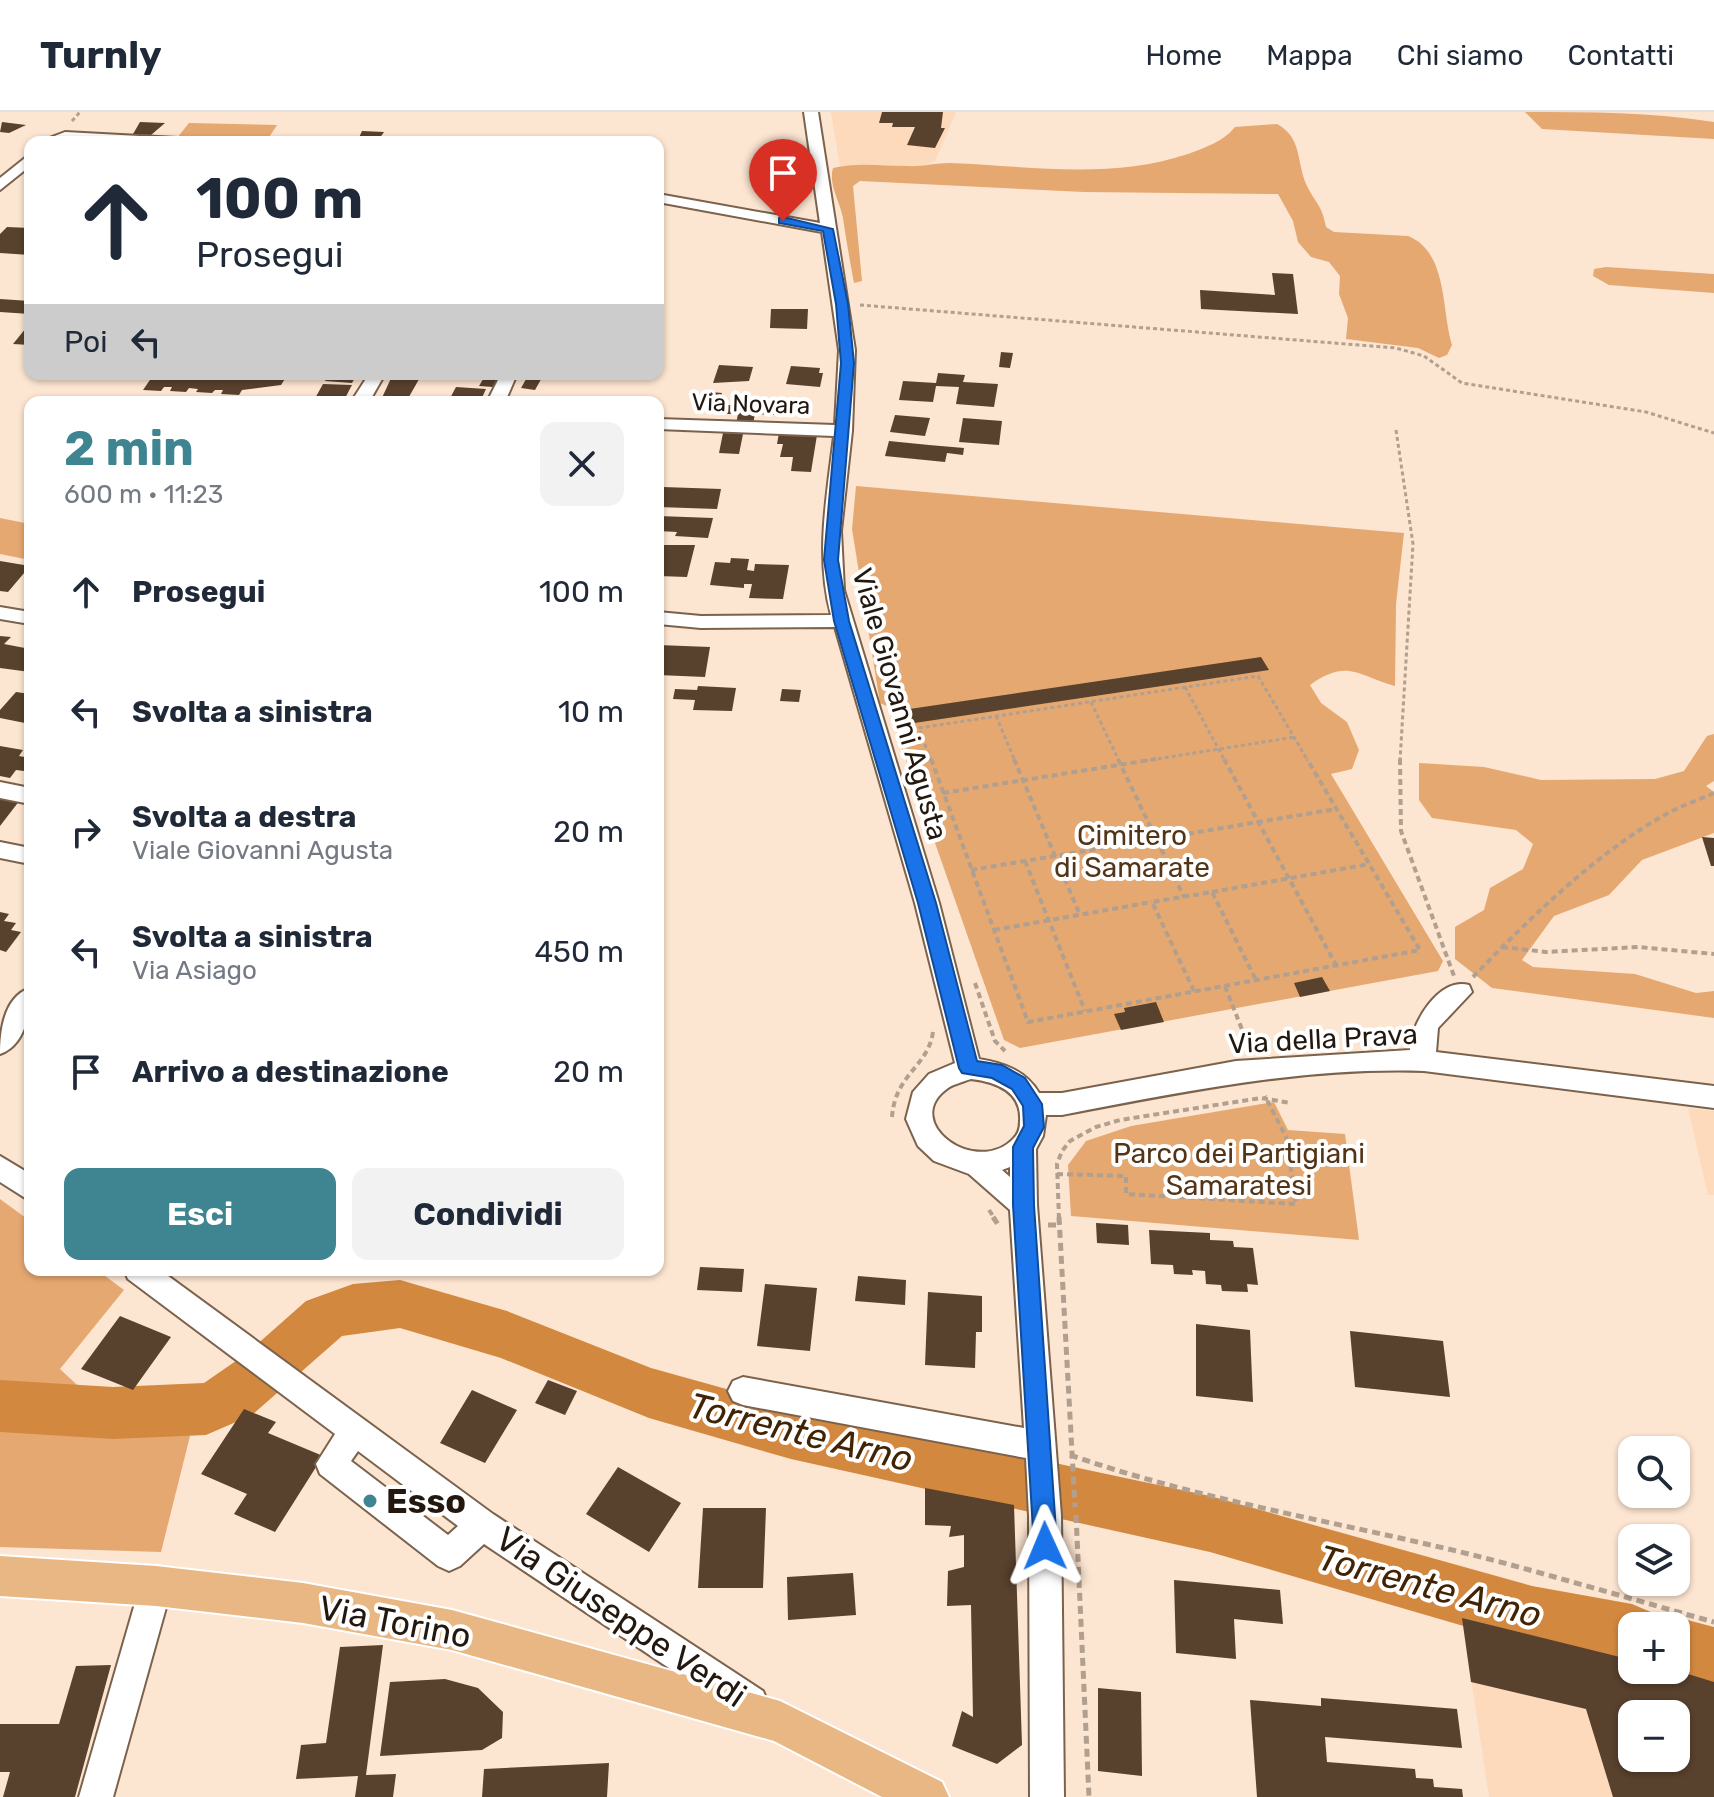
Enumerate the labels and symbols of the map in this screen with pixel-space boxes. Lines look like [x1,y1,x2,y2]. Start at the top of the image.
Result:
pin [749,139,817,221]
street label: Via Novara [691,388,811,420]
street label: Viale Giovanni Agusta [845,564,955,844]
park label: Cimitero di Samarate [1054,819,1210,884]
street label: Via della Prava [1227,1018,1419,1060]
park label: Parco dei Partigiani Samaratesi [1113,1137,1365,1202]
water label: Torrente Arno [684,1383,918,1481]
place label: Esso [386,1481,466,1522]
marker: Esso [361,1492,379,1510]
position arrow [1003,1504,1087,1588]
street label: Via Giuseppe Verdi [488,1518,754,1716]
water label: Torrente Arno [1314,1536,1546,1636]
street label: Via Torino [316,1587,474,1657]

